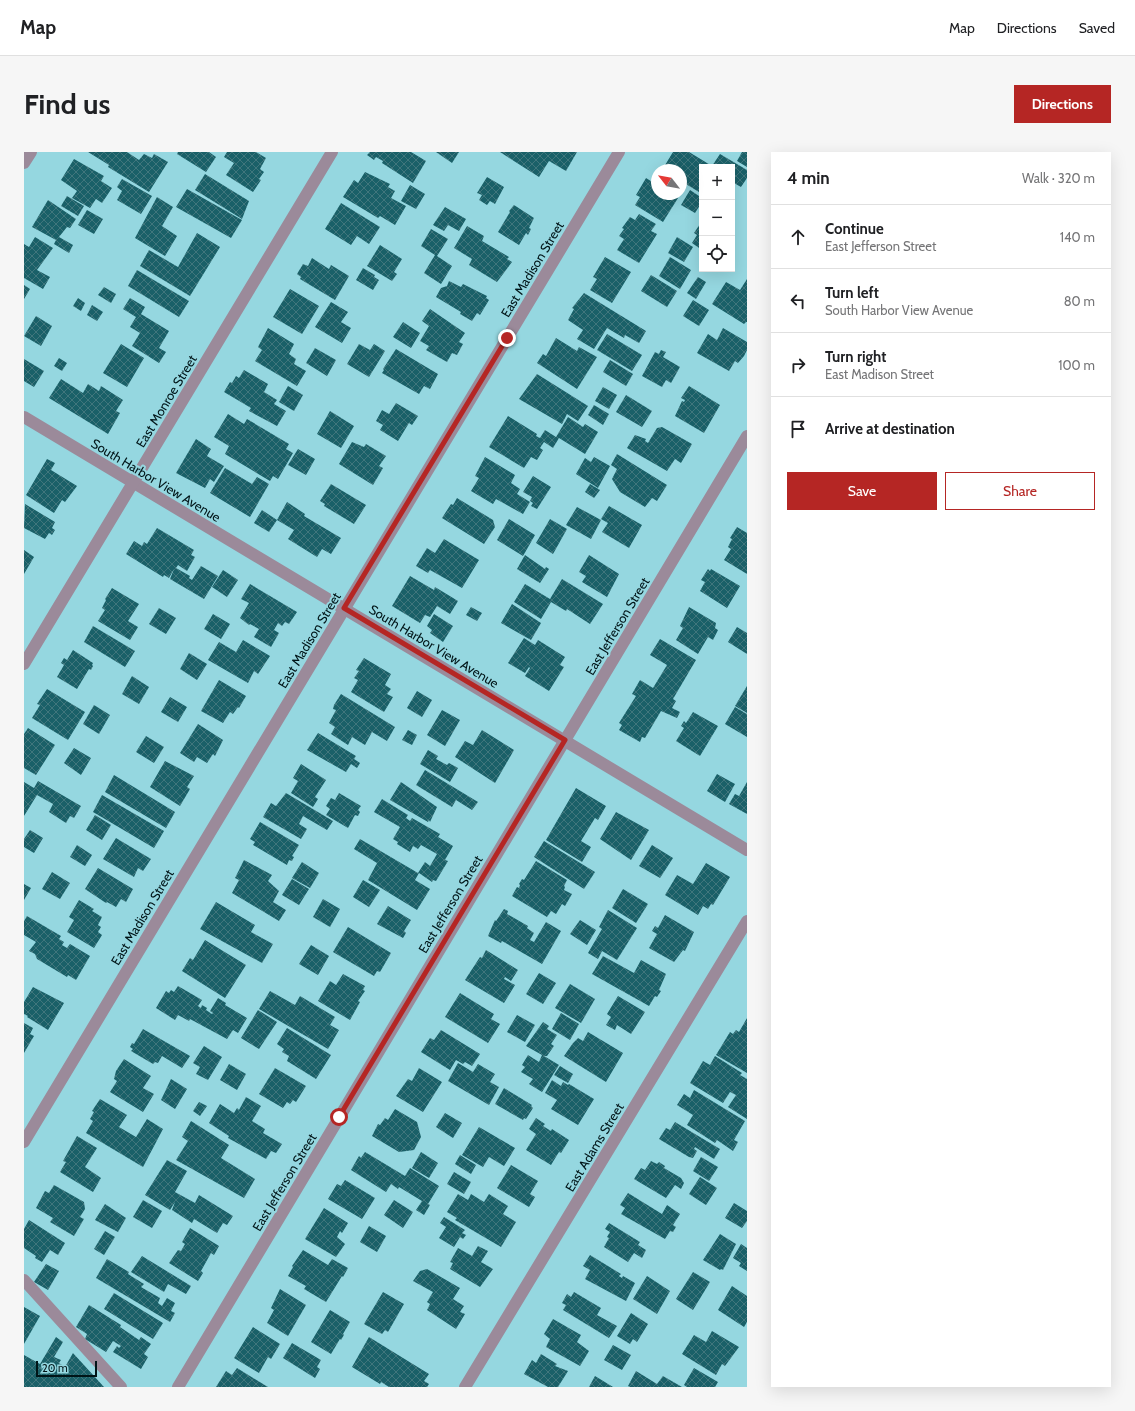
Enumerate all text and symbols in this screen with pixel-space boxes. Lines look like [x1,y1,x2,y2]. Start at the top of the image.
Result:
text: Map [20,16,56,39]
text: Map [949,19,975,37]
text: Directions [997,19,1057,37]
text: Saved [1079,19,1115,37]
button: Directions [1014,85,1111,123]
text: Find us [24,87,110,121]
north arrow [651,164,687,200]
map controls [699,164,735,272]
button: + [699,164,735,200]
text: 4 min [787,168,830,188]
text: Walk · 320 m [1022,170,1095,186]
button: − [699,200,735,236]
street label: East Madison Street [497,218,567,320]
text: Continue [825,220,884,238]
icon: ahead [787,226,809,248]
text: 140 m [1060,229,1095,245]
button: locate [699,236,735,272]
text: East Jefferson Street [825,238,936,254]
text: Turn left [825,284,879,302]
icon: left [787,290,809,312]
text: 80 m [1064,293,1095,309]
text: South Harbor View Avenue [825,302,973,318]
route end [498,329,516,347]
text: Turn right [825,348,886,366]
street label: East Monroe Street [132,351,200,450]
icon: right [787,354,809,376]
text: 100 m [1058,357,1095,373]
text: East Madison Street [825,366,934,382]
icon: arrive [787,418,809,440]
text: Arrive at destination [825,420,955,438]
street label: South Harbor View Avenue [88,435,224,525]
button: Save [787,472,937,510]
button: Share [945,472,1095,510]
street label: East Jefferson Street [581,574,653,678]
street label: East Madison Street [274,589,344,691]
street label: South Harbor View Avenue [366,601,502,691]
street label: East Jefferson Street [414,852,486,956]
street label: East Madison Street [107,866,177,968]
street label: East Adams Street [561,1099,627,1194]
route start [330,1108,348,1126]
street label: East Jefferson Street [248,1130,320,1234]
scale bar [36,1359,97,1378]
text: 20 m [42,1361,68,1375]

